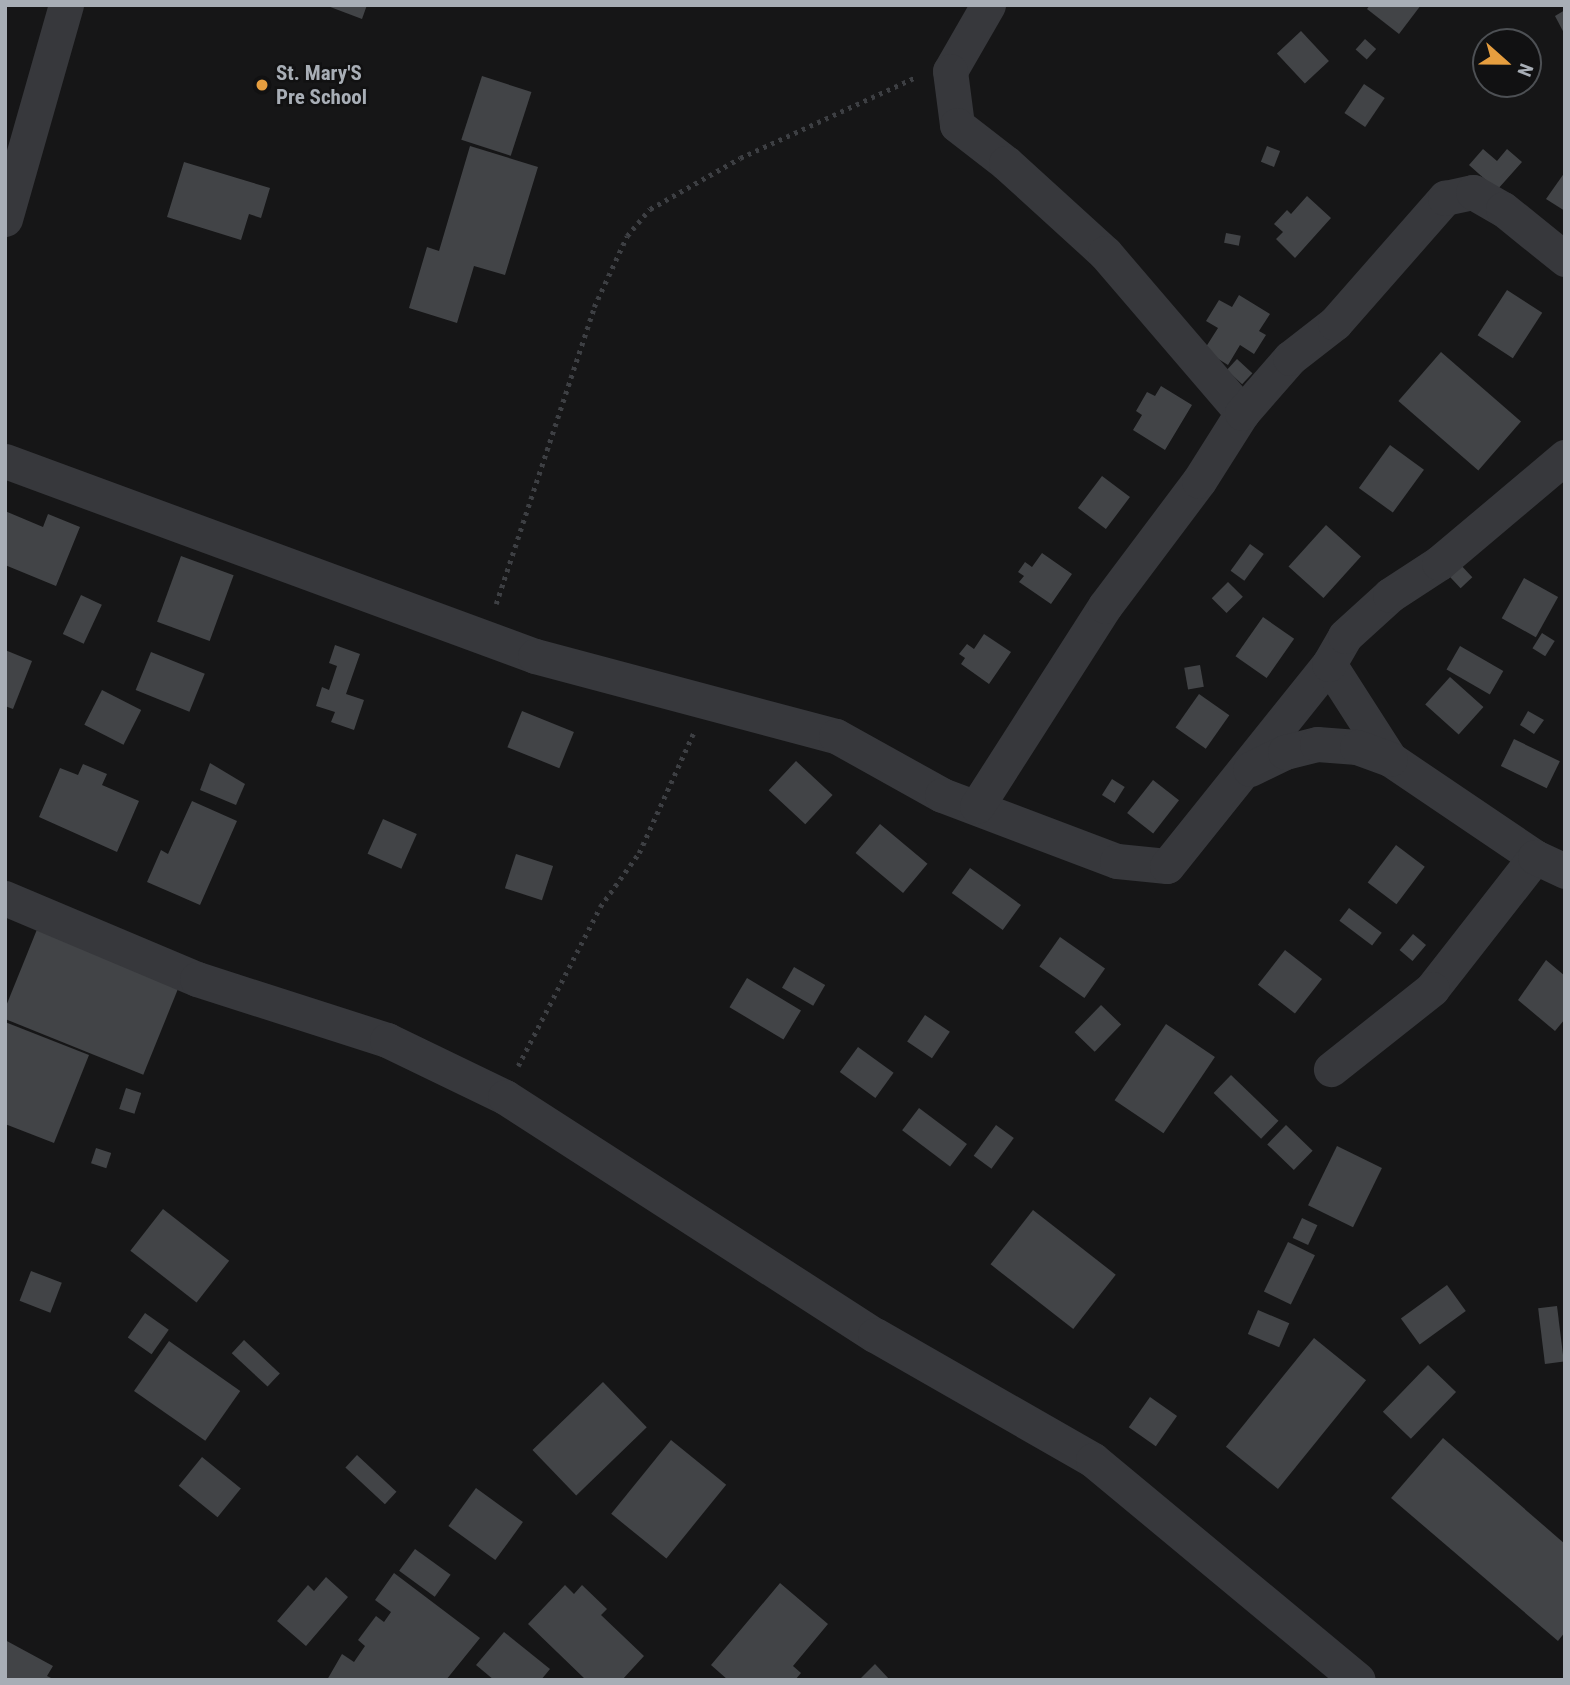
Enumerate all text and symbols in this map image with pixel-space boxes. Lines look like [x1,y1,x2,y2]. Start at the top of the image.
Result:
north arrow [1472,28,1542,98]
place label: St. Mary'S Pre School [276,60,367,110]
text: N [1512,60,1538,80]
marker: St. Mary'S Pre School [254,77,270,93]

